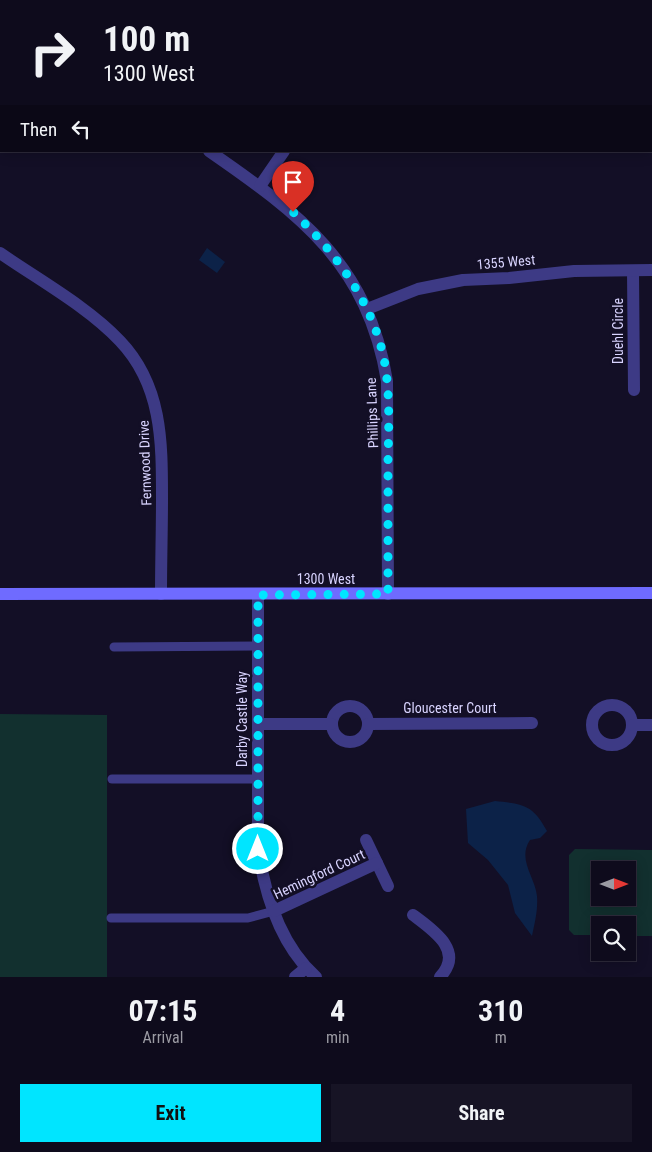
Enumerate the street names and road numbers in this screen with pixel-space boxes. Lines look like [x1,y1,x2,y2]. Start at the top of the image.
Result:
street label: 1355 West [476,251,536,273]
street label: Duehl Circle [610,298,626,364]
street label: Phillips Lane [363,377,381,449]
street label: Fernwood Drive [135,420,154,506]
street label: 1300 West [297,571,355,587]
street label: Darby Castle Way [234,671,250,767]
street label: Gloucester Court [403,700,497,716]
street label: Hemingford Court [271,846,367,902]

